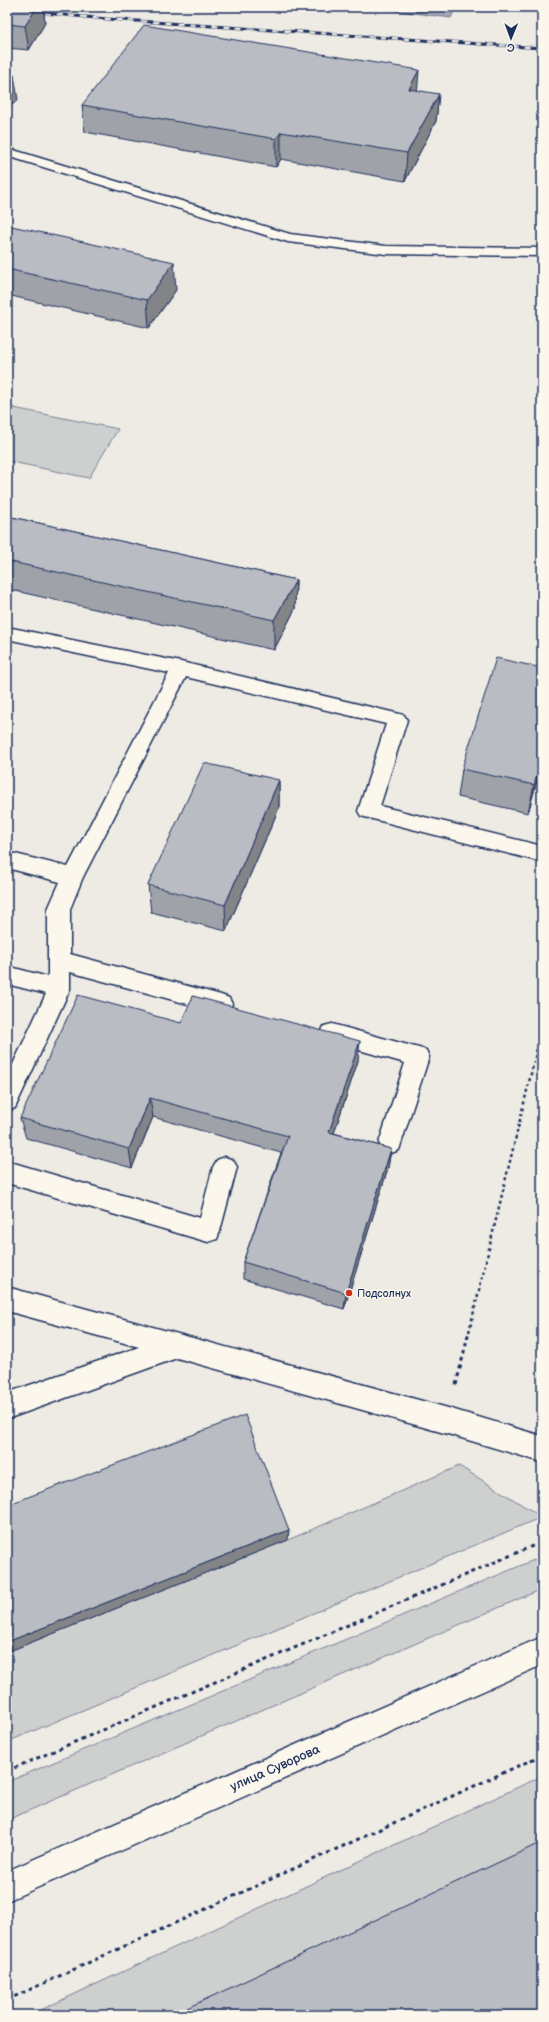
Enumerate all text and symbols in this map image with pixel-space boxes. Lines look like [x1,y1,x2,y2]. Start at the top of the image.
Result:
north arrow [491,18,531,58]
text: С [507,41,515,54]
place label: Подсолнух [357,1287,411,1300]
marker: Подсолнух [344,1288,354,1298]
street label: улица Суворова [228,1741,323,1795]

